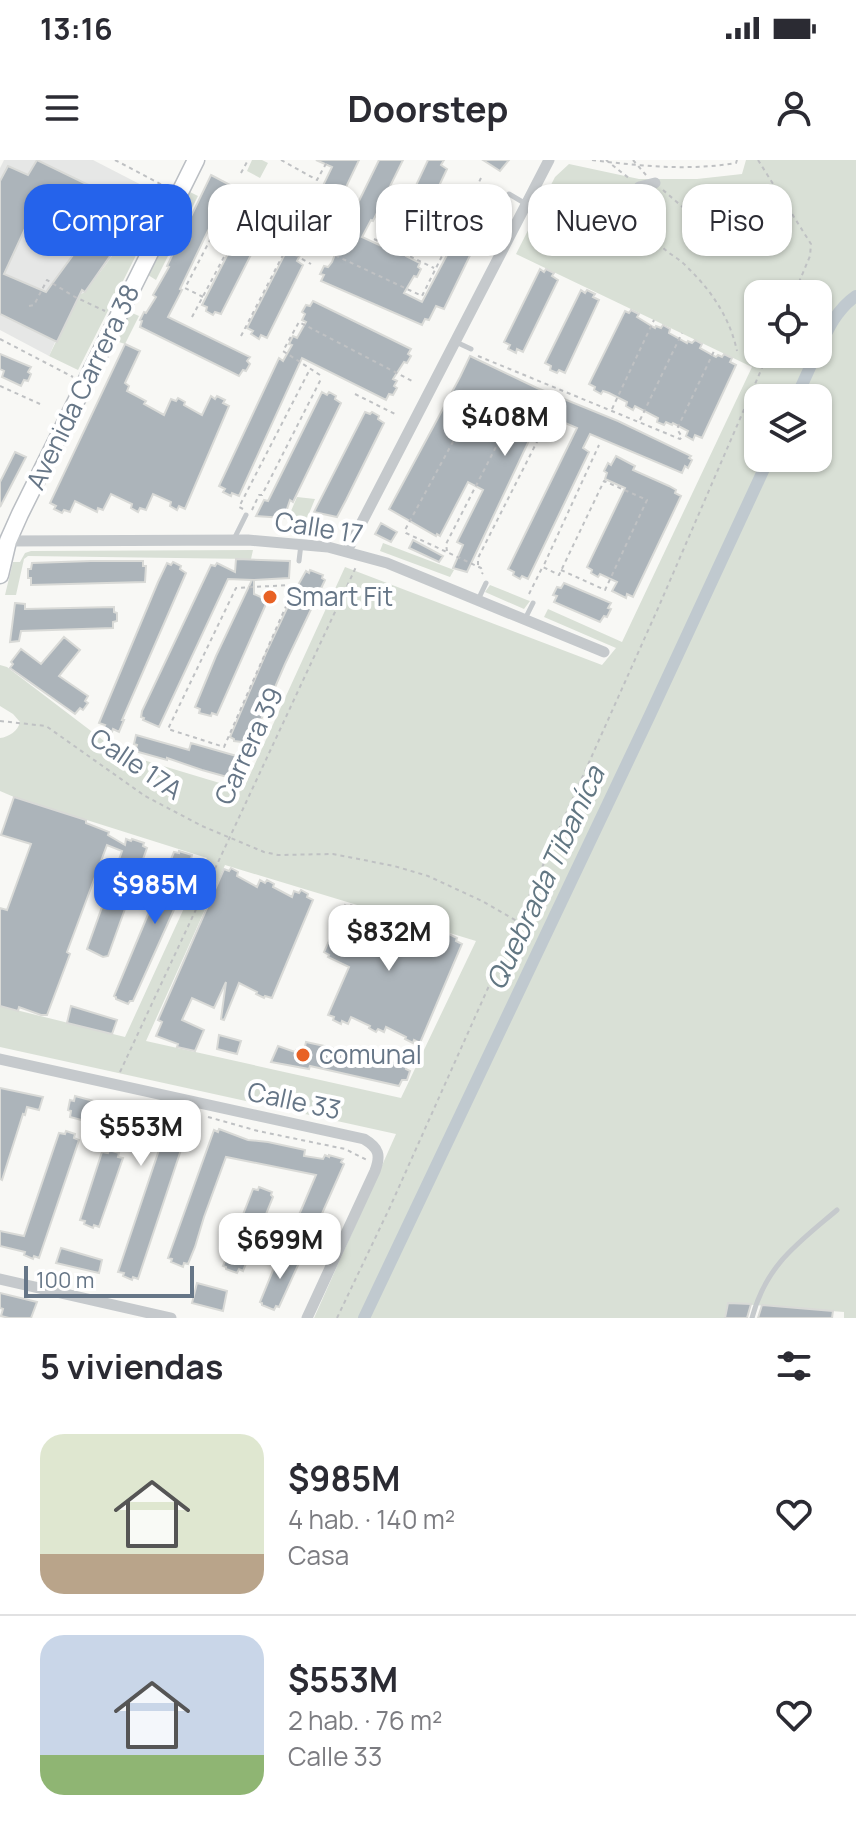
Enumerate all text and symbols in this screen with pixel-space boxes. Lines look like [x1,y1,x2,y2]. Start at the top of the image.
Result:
text: 13:16 [40,8,113,49]
text: Doorstep [348,84,508,133]
icon: menu [40,86,84,130]
icon: person [772,86,816,130]
chip: Comprar [24,184,192,256]
chip: Alquilar [208,184,360,256]
chip: Filtros [376,184,512,256]
chip: Nuevo [528,184,666,256]
chip: Piso [682,184,792,256]
street label: Avenida Carrera 38 [17,278,147,495]
map controls [744,280,832,472]
button: locate [744,280,832,368]
button: layers [744,384,832,472]
pin: $408M [449,390,561,458]
text: $408M [461,398,549,434]
street label: Calle 17 [272,502,366,552]
place label: Smart Fit [286,578,393,614]
marker: Smart Fit [261,588,279,606]
street label: Carrera 39 [205,681,291,810]
street label: Calle 17A [83,719,190,807]
water label: Quebrada Tibaníca [476,759,613,995]
pin: $985M [99,858,211,926]
text: $985M [112,866,198,902]
pin: $832M [333,905,445,973]
text: $832M [346,913,432,949]
place label: comunal [319,1036,422,1072]
marker: comunal [294,1046,312,1064]
street label: Calle 33 [244,1073,344,1127]
pin: $553M [85,1100,197,1168]
text: $553M [99,1108,183,1144]
pin: $699M [224,1213,336,1281]
text: $699M [237,1221,323,1257]
scale bar [24,1262,194,1298]
text: 100 m [36,1265,94,1295]
text: 5 viviendas [40,1343,223,1389]
icon: filters [772,1344,816,1388]
text: $985M [288,1455,400,1501]
icon: home [104,1466,200,1562]
icon: heart [772,1492,816,1536]
text: 4 hab. · 140 m² [288,1501,455,1537]
text: Casa [288,1537,349,1573]
text: $553M [288,1656,398,1702]
icon: home [104,1667,200,1763]
icon: heart [772,1693,816,1737]
text: 2 hab. · 76 m² [288,1702,443,1738]
text: Calle 33 [288,1738,382,1774]

